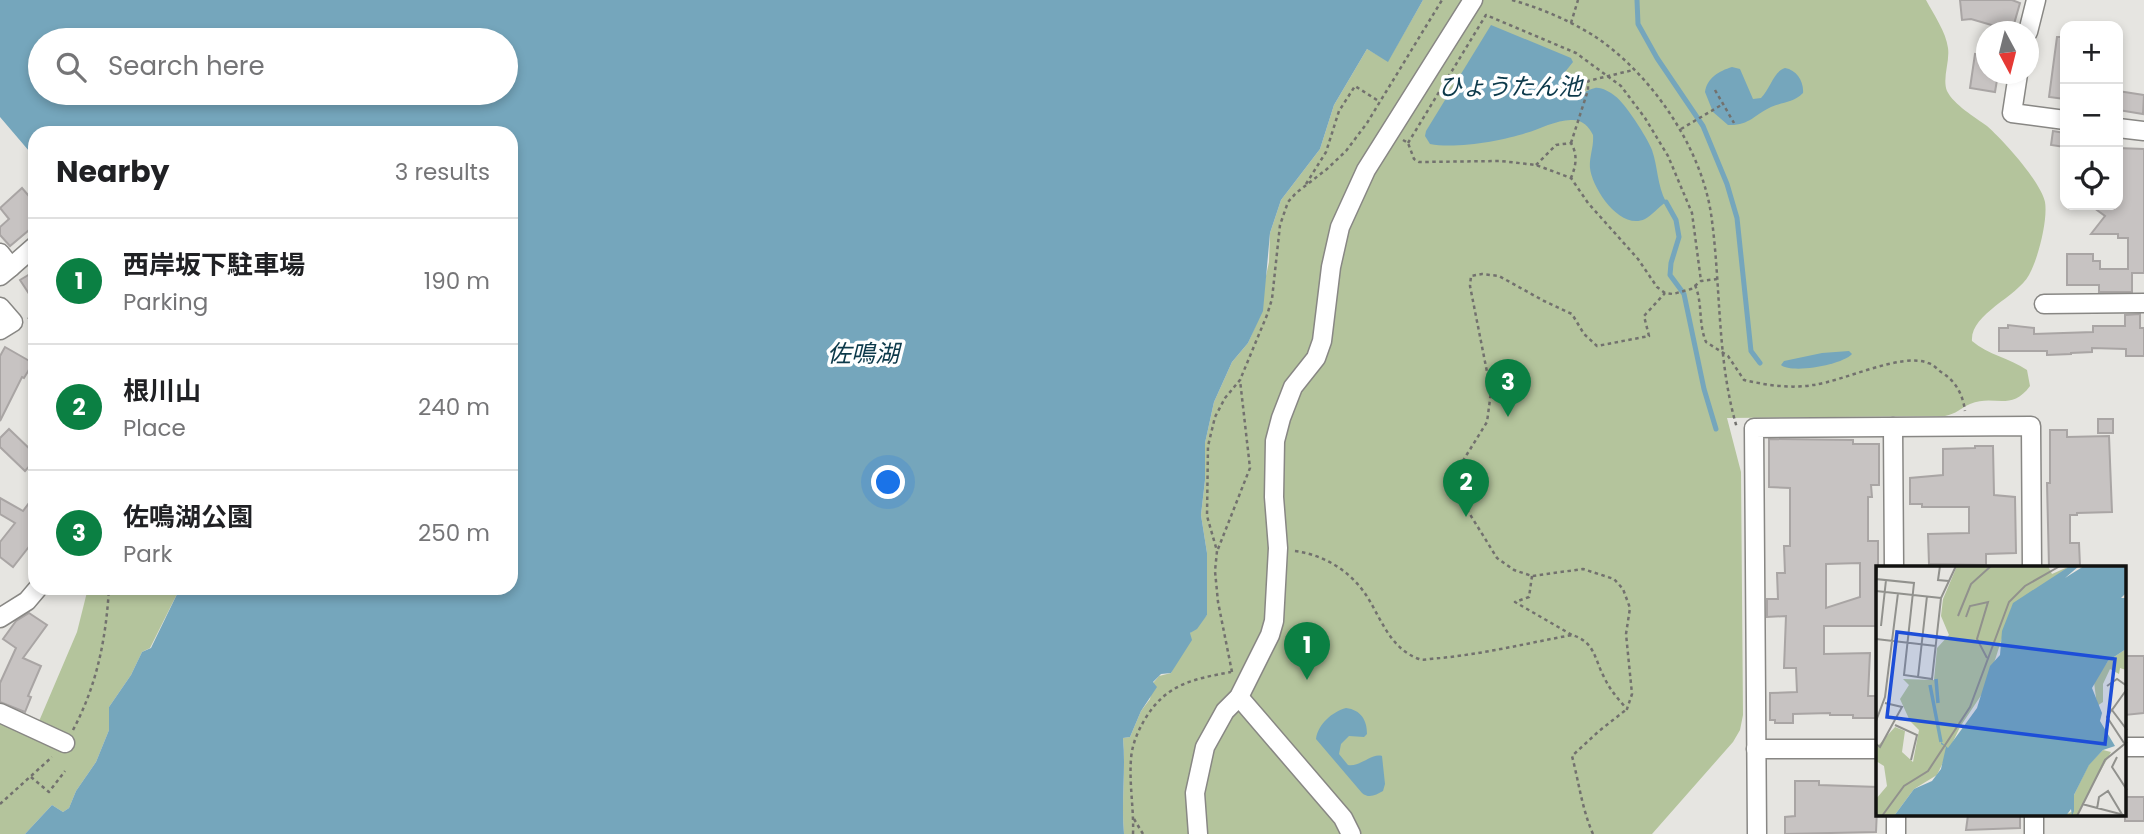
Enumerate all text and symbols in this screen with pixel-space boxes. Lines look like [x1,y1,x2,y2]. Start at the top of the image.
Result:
north arrow [1976,21,2039,84]
map controls [2060,21,2123,210]
button: + [2060,21,2123,84]
search box [28,28,518,105]
icon: search [52,48,90,86]
text: Search here [108,48,265,84]
water label: ひょうたん池 [1438,70,1584,103]
button: − [2060,84,2123,147]
button: locate [2060,147,2123,210]
text: Nearby [56,150,170,193]
text: 3 results [395,156,490,188]
text: 西岸坂下駐車場 [123,247,305,283]
text: 1 [75,265,83,297]
text: 190 m [424,265,490,297]
text: Parking [123,286,208,318]
water label: 佐鳴湖 [827,337,903,370]
pin: 3 [1485,359,1531,417]
text: 根川山 [123,373,201,409]
text: 2 [72,391,86,423]
text: 240 m [418,391,490,423]
text: Place [123,412,186,444]
pin: 2 [1443,459,1489,517]
your location [871,465,905,499]
text: 佐鳴湖公園 [123,499,253,535]
text: 3 [72,517,86,549]
text: 250 m [418,517,490,549]
text: Park [123,538,172,570]
inset map [1876,566,2126,816]
pin: 1 [1284,622,1330,680]

